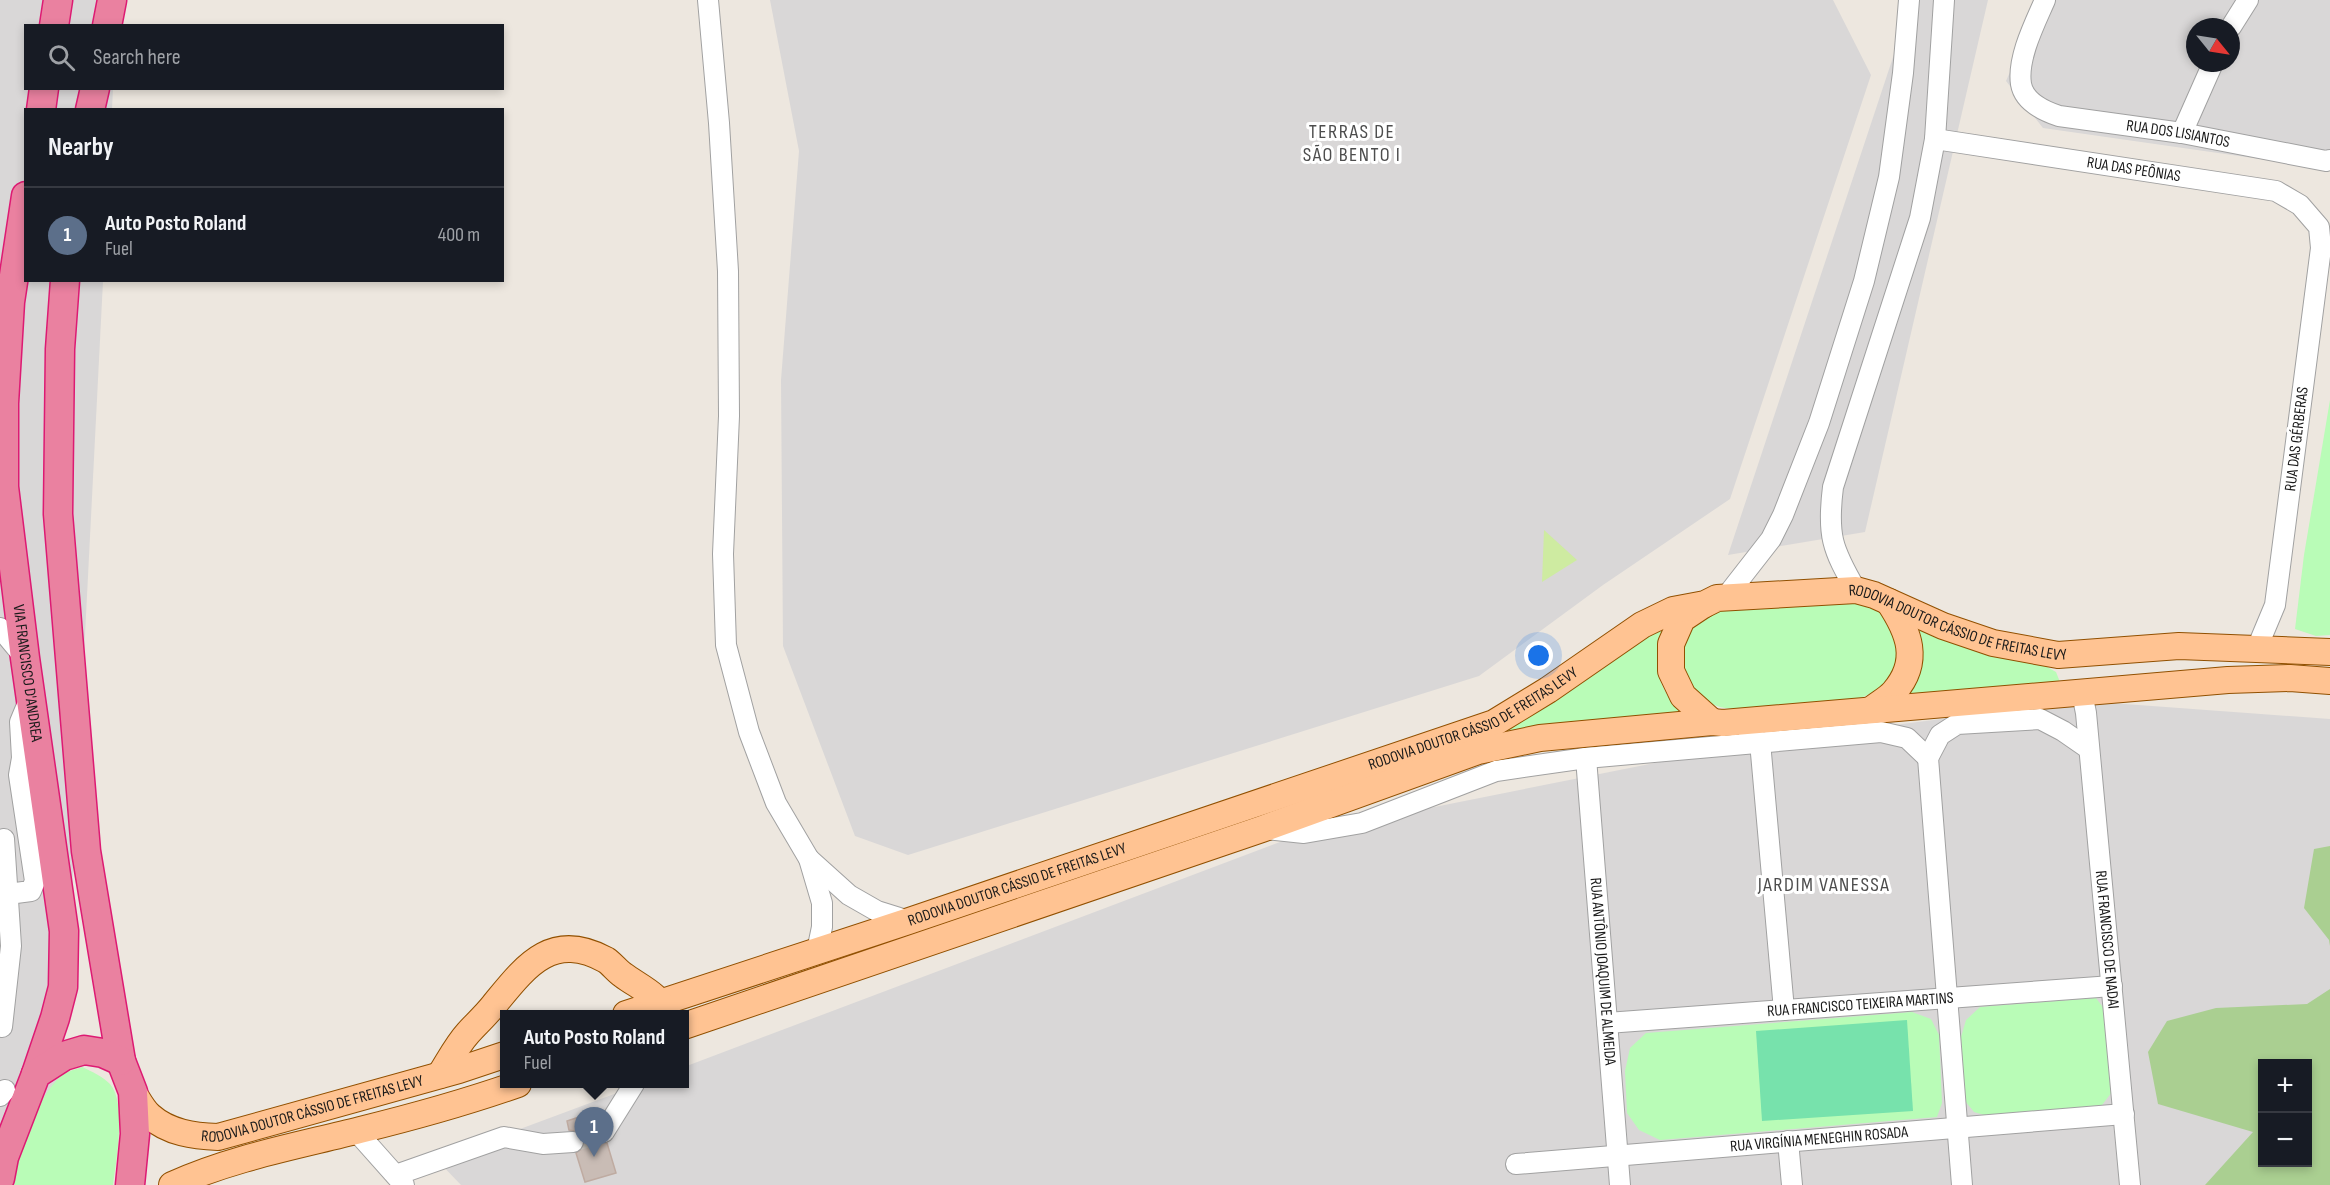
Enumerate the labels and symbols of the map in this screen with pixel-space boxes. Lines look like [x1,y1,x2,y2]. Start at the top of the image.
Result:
north arrow [2186,18,2240,72]
street label: RUA DOS LISIANTOS [2125,116,2232,152]
district label: TERRAS DE SÃO BENTO I [1303,120,1401,167]
street label: RUA DAS PEÔNIAS [2085,153,2182,186]
street label: RUA DAS GÉRBERAS [2281,386,2313,492]
street label: RODOVIA DOUTOR CÁSSIO DE FREITAS LEVY [1848,581,2068,665]
street label: VIA FRANCISCO D'ANDREA [9,603,46,743]
your location [1524,641,1553,670]
street label: RODOVIA DOUTOR CÁSSIO DE FREITAS LEVY [1366,663,1582,774]
street label: RODOVIA DOUTOR CÁSSIO DE FREITAS LEVY [905,839,1129,930]
street label: RUA FRANCISCO DE NADAI [2091,870,2123,1010]
district label: JARDIM VANESSA [1757,873,1890,897]
street label: RUA ANTÔNIO JOAQUIM DE ALMEIDA [1586,877,1620,1066]
street label: RUA FRANCISCO TEIXEIRA MARTINS [1766,988,1954,1021]
street label: RODOVIA DOUTOR CÁSSIO DE FREITAS LEVY [200,1071,426,1147]
pin: 1 [574,1108,614,1157]
street label: RUA VIRGÍNIA MENEGHIN ROSADA [1729,1122,1909,1156]

